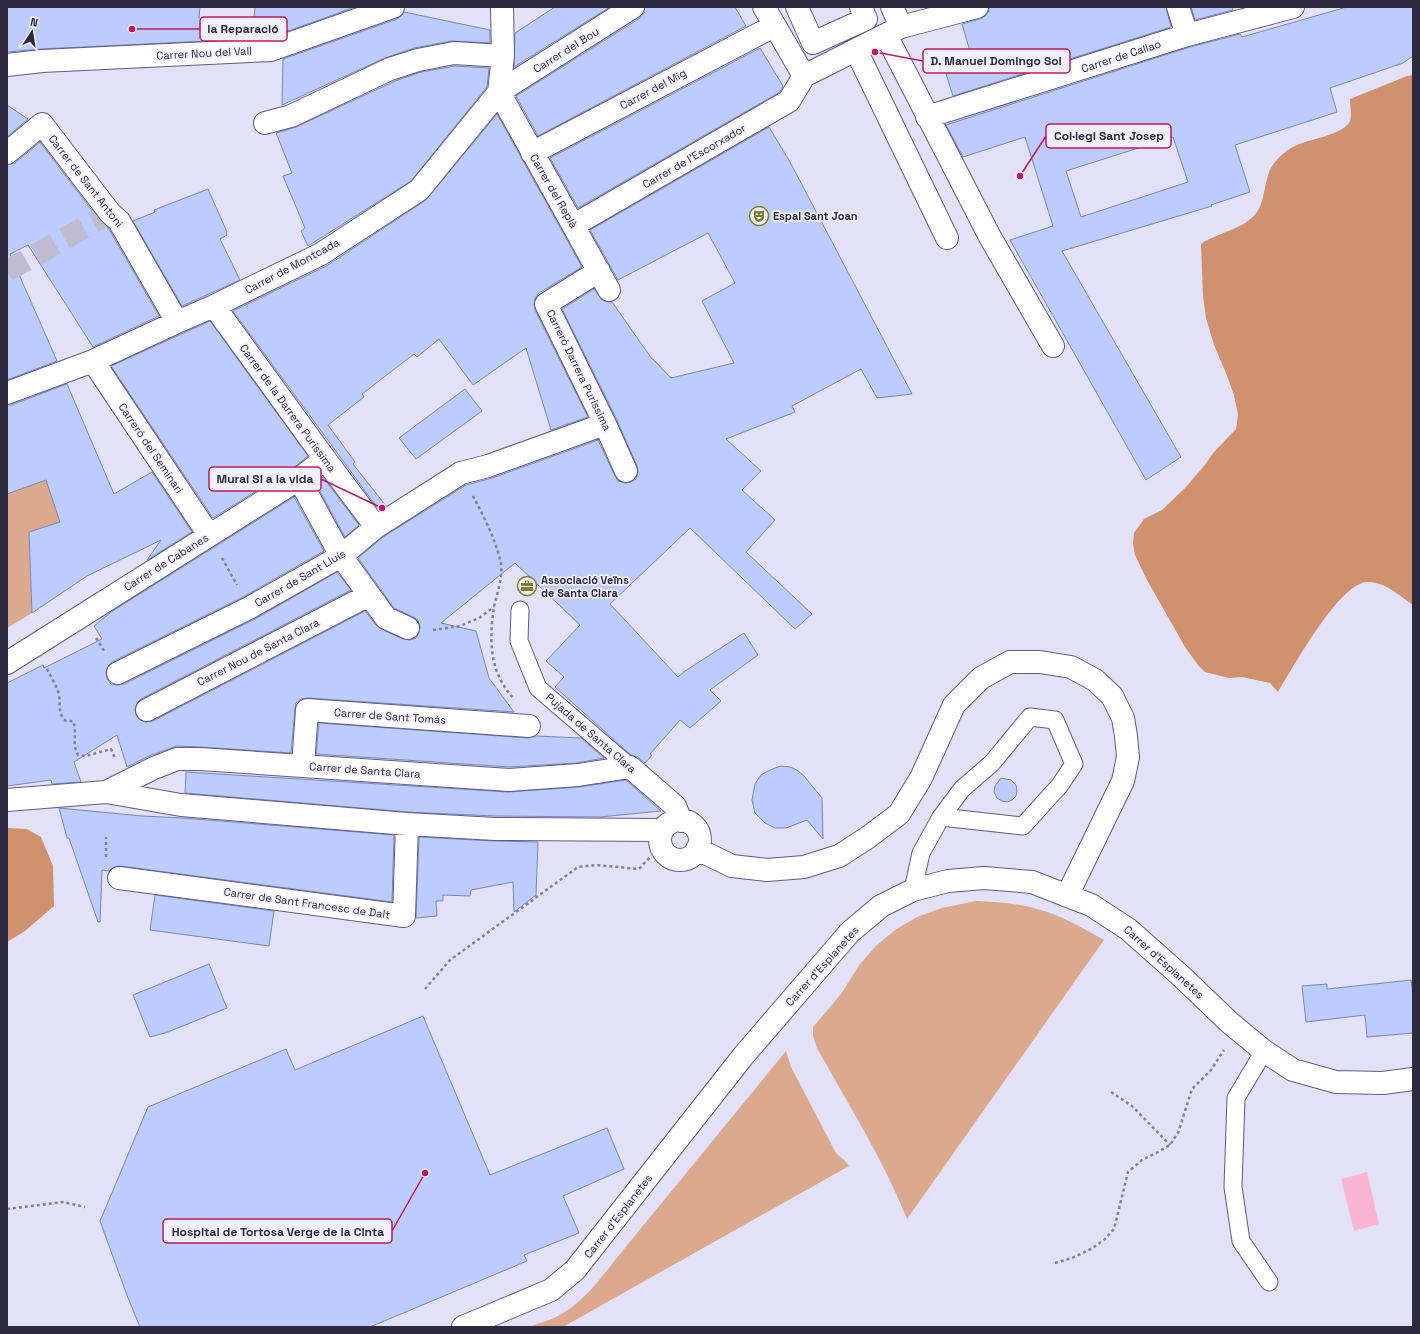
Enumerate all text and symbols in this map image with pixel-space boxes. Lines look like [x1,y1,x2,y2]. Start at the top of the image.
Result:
north arrow [12,12,52,52]
text: N [29,15,39,30]
callout: la Reparació [200,17,287,41]
text: la Reparació [207,21,279,37]
street label: Carrer del Bou [531,24,601,76]
street label: Carrer de Callao [1079,36,1163,76]
street label: Carrer Nou del Vall [156,44,252,62]
callout: D. Manuel Domingo Sol [923,49,1070,73]
text: D. Manuel Domingo Sol [930,53,1062,69]
street label: Carrer del Mig [617,66,689,112]
street label: Carrer de l'Escorxador [640,121,748,191]
callout: Col·legi Sant Josep [1046,124,1171,148]
text: Col·legi Sant Josep [1054,128,1164,144]
street label: Carrer de Sant Antoni [46,132,127,230]
street label: Carrer del Replà [527,151,581,231]
theatre icon: Espai Sant Joan [748,205,770,227]
place label: Espai Sant Joan [773,209,858,223]
street label: Carrer de Montcada [242,235,342,297]
street label: Carreró Darrera Puríssima [544,307,615,434]
street label: Carrer de la Darrera Puríssima [237,341,340,475]
street label: Carreró del Seminari [116,400,187,496]
callout: Mural Si a la vida [209,467,321,491]
text: Mural Si a la vida [217,471,313,487]
street label: Carrer de Cabanes [121,530,211,594]
street label: Carrer de Sant Lluís [252,546,348,610]
place label: Associació Veïns de Santa Clara [541,573,629,600]
office icon: Associació Veïns de Santa Clara [516,575,538,597]
street label: Carrer Nou de Santa Clara [195,615,322,689]
street label: Pujada de Santa Clara [543,690,640,776]
street label: Carrer de Sant Tomàs [333,705,447,727]
street label: Carrer de Santa Clara [309,759,422,781]
street label: Carrer de Sant Francesc de Dalt [223,884,391,922]
street label: Carrer d'Esplanetes [1121,922,1207,1002]
street label: Carrer d'Esplanetes [782,923,862,1009]
street label: Carrer d'Esplanetes [581,1171,655,1261]
callout: Hospital de Tortosa Verge de la Cinta [163,1219,392,1243]
text: Hospital de Tortosa Verge de la Cinta [172,1224,384,1240]

